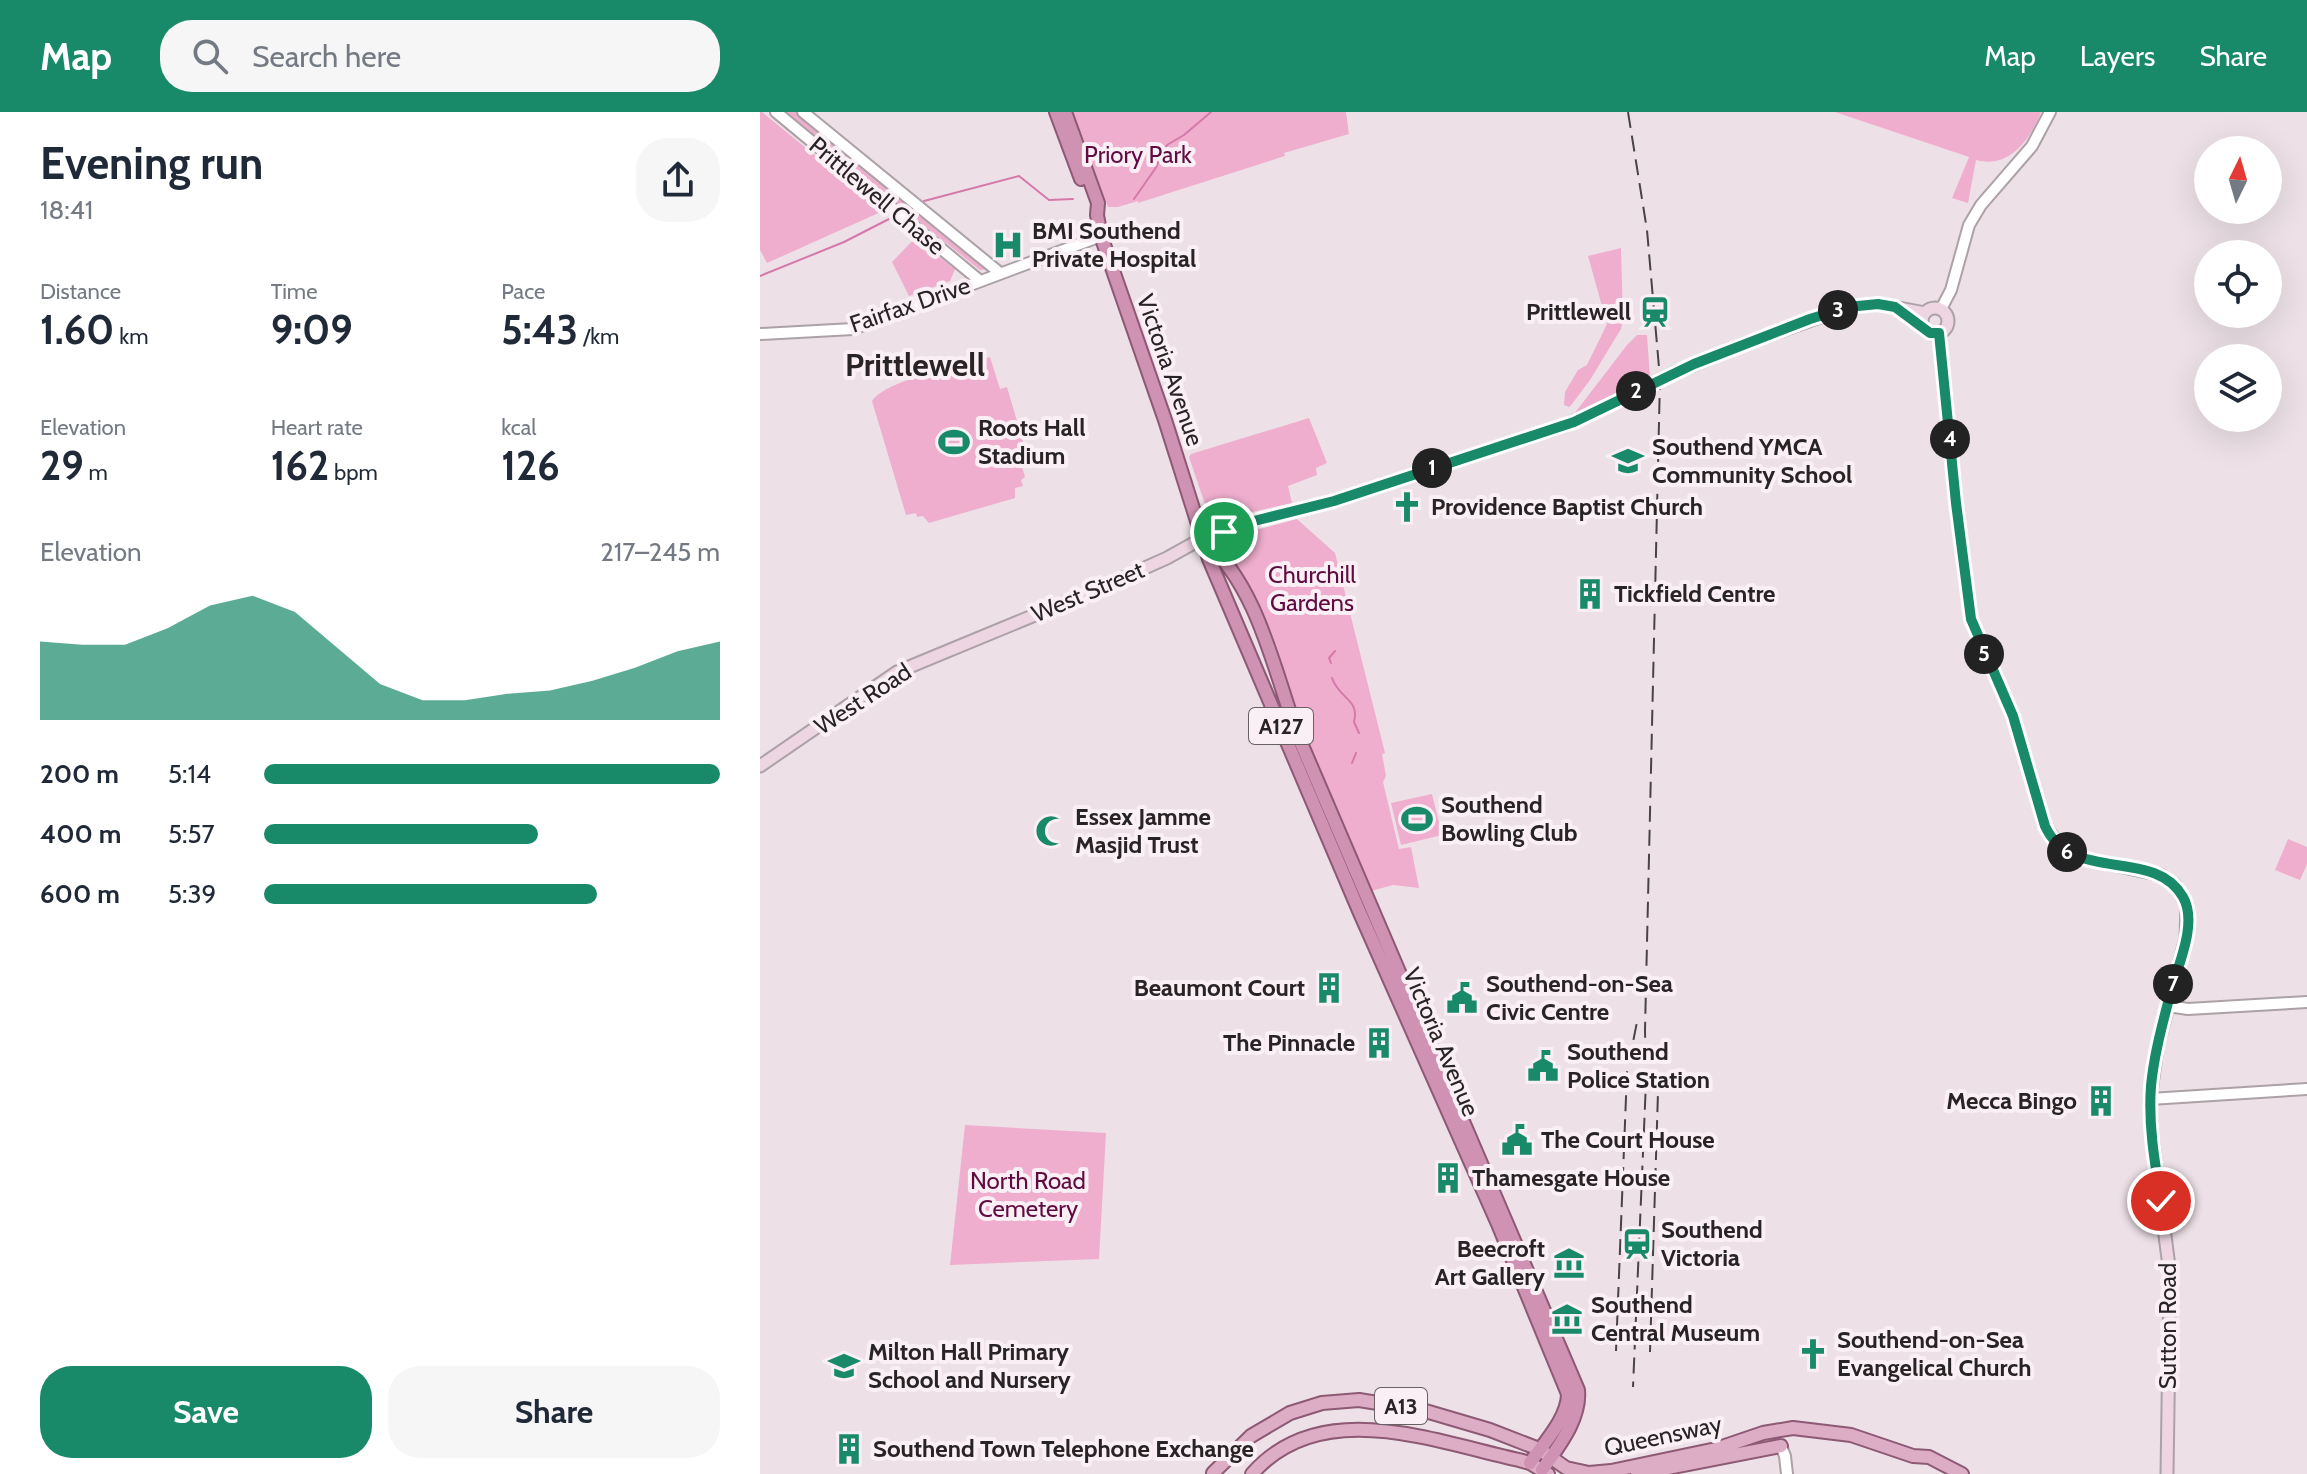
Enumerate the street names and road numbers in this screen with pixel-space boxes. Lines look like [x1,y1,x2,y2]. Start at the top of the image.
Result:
street label: Prittlewell Chase [804,130,951,261]
street label: Fairfax Drive [846,270,974,339]
street label: Victoria Avenue [1131,290,1210,450]
street label: West Street [1027,555,1148,628]
street label: West Road [809,657,917,741]
road number: A127 [1249,708,1313,744]
street label: Victoria Avenue [1397,963,1486,1120]
street label: Sutton Road [2153,1263,2182,1389]
road number: A13 [1375,1388,1427,1424]
street label: Queensway [1602,1409,1724,1462]

